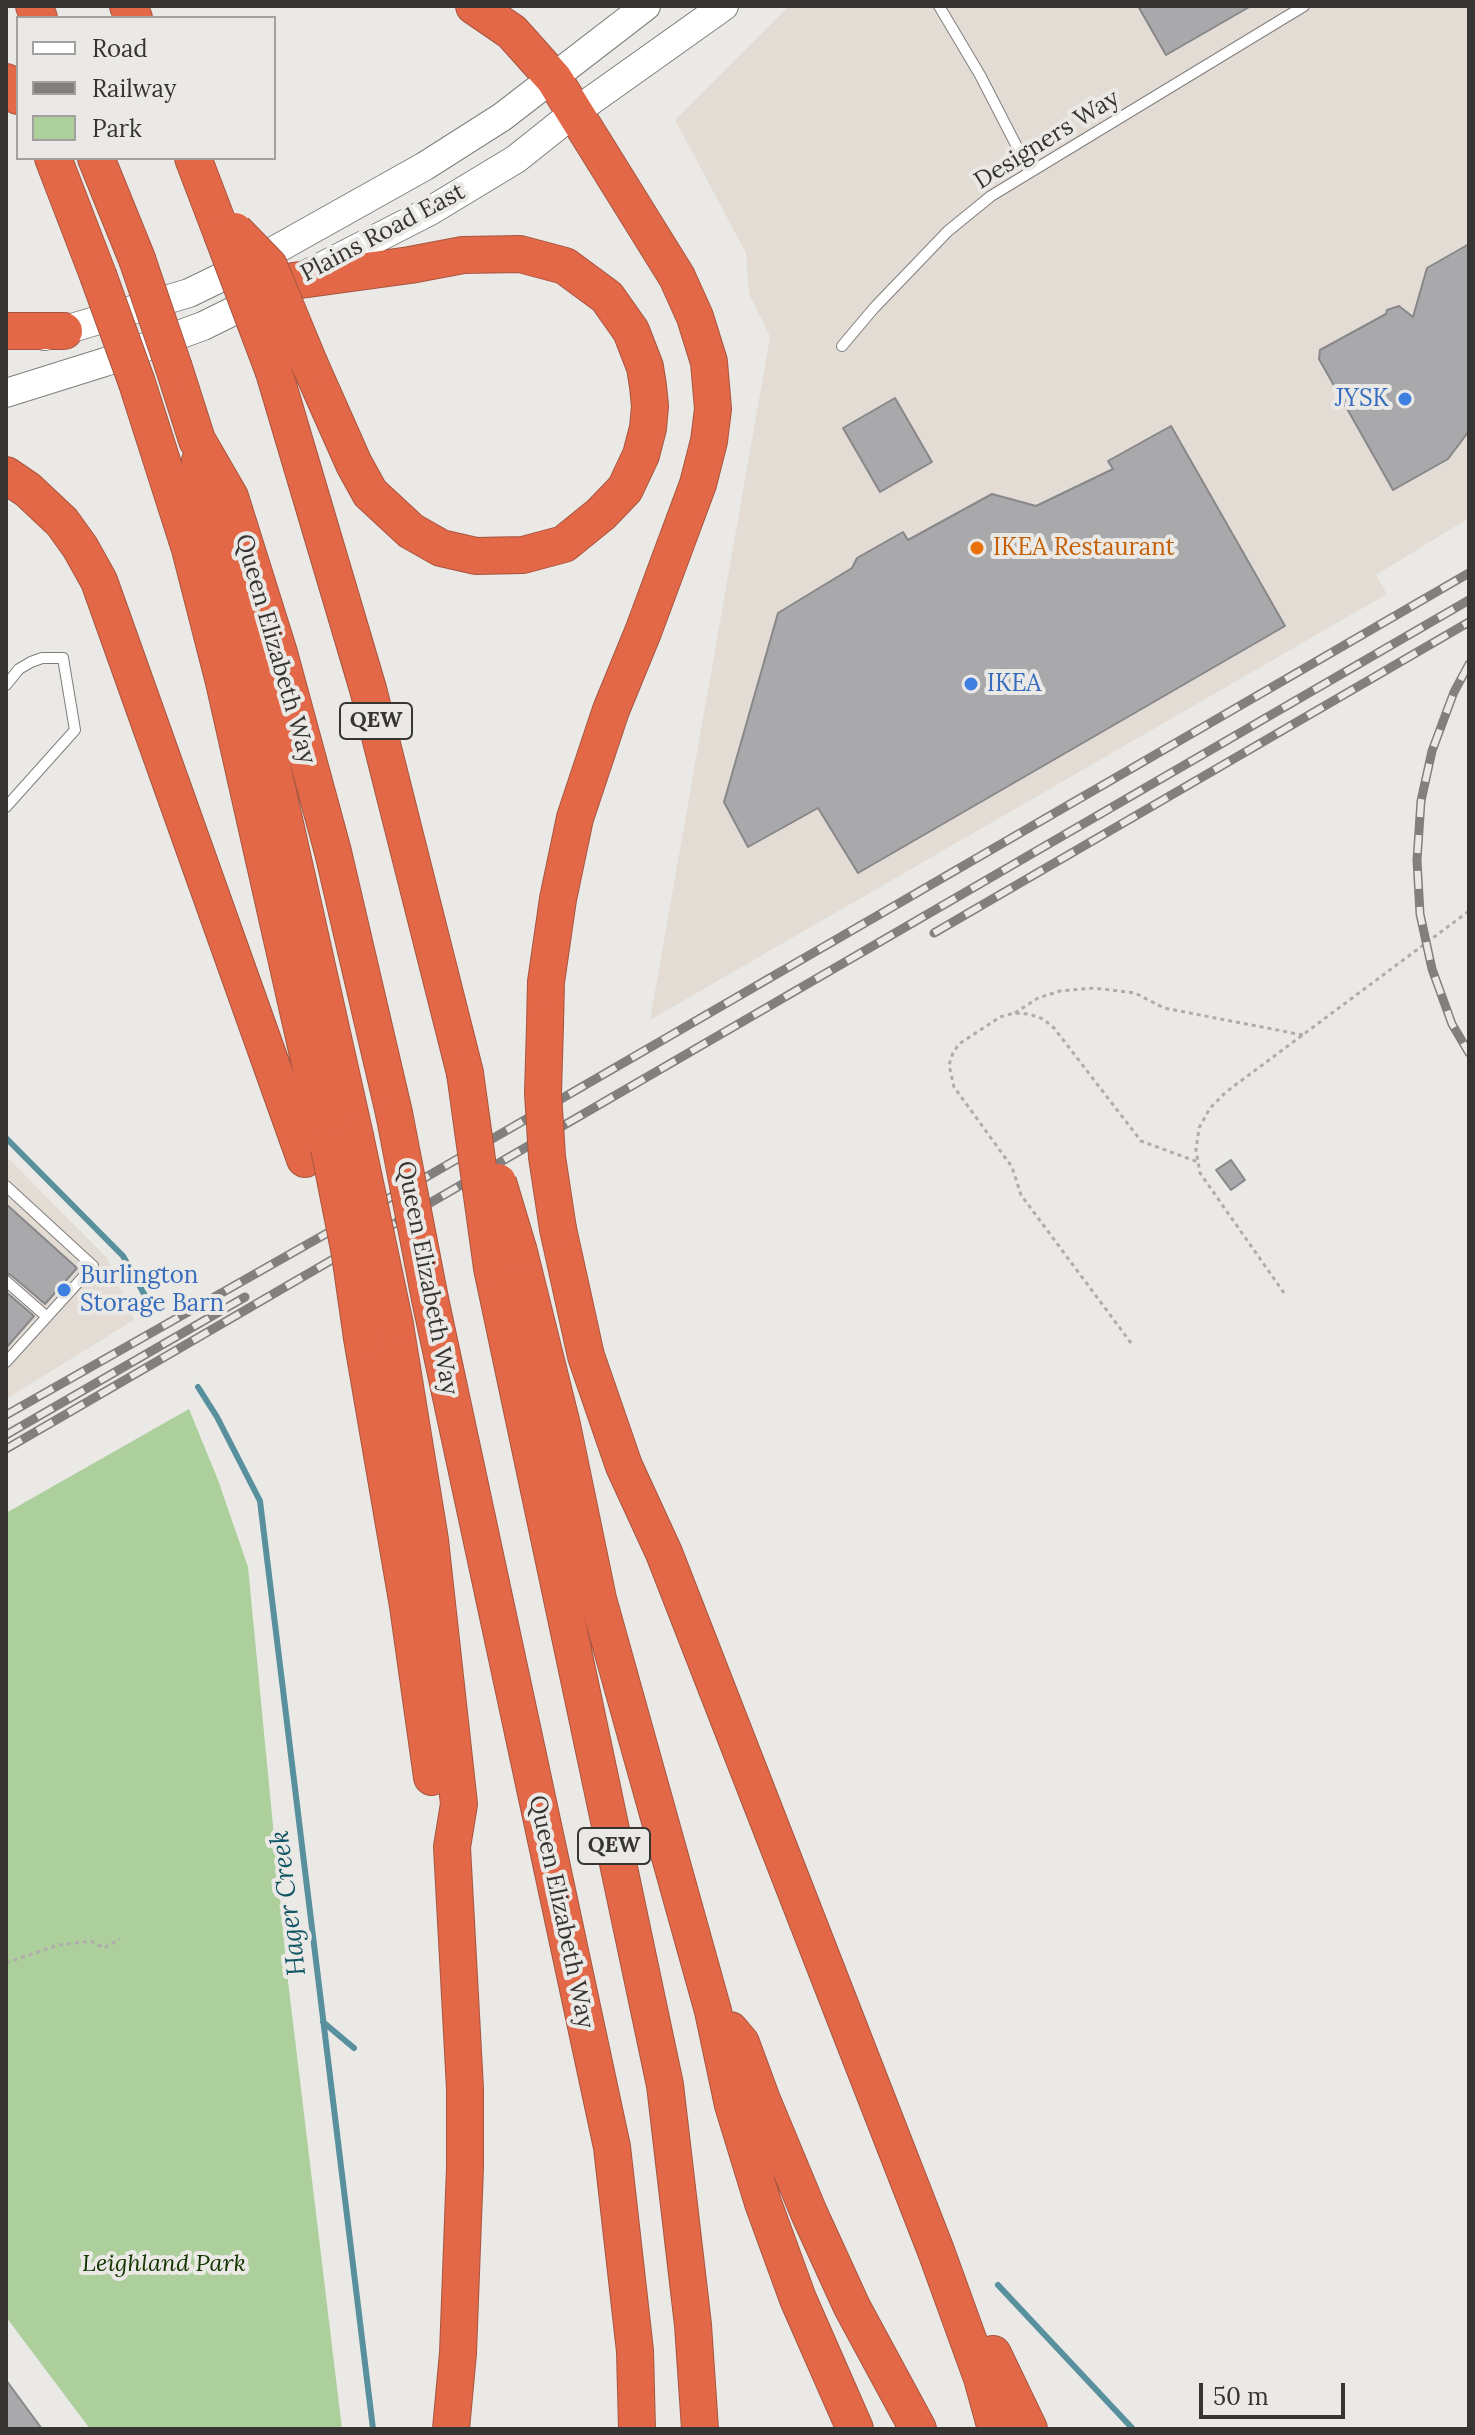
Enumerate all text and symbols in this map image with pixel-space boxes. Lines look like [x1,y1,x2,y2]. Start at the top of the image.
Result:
legend [16,16,276,160]
text: Road [92,33,148,64]
text: Railway [92,73,176,104]
street label: Designers Way [969,84,1125,196]
text: Park [92,113,142,144]
street label: Plains Road East [296,178,470,288]
place label: JYSK [1335,385,1389,413]
marker: JYSK [1396,390,1414,408]
street label: Queen Elizabeth Way [228,531,322,767]
place label: IKEA Restaurant [993,534,1175,562]
marker: IKEA Restaurant [968,539,986,557]
place label: IKEA [987,670,1041,698]
marker: IKEA [962,675,980,693]
road number: QEW [340,703,412,739]
street label: Queen Elizabeth Way [390,1159,464,1397]
place label: Burlington Storage Barn [80,1262,224,1318]
marker: Burlington Storage Barn [55,1281,73,1299]
street label: Queen Elizabeth Way [522,1793,600,2031]
road number: QEW [578,1828,650,1864]
water label: Hager Creek [265,1829,313,1977]
park label: Leighland Park [82,2250,246,2278]
scale bar [1203,2367,1349,2417]
text: 50 m [1213,2381,1269,2412]

